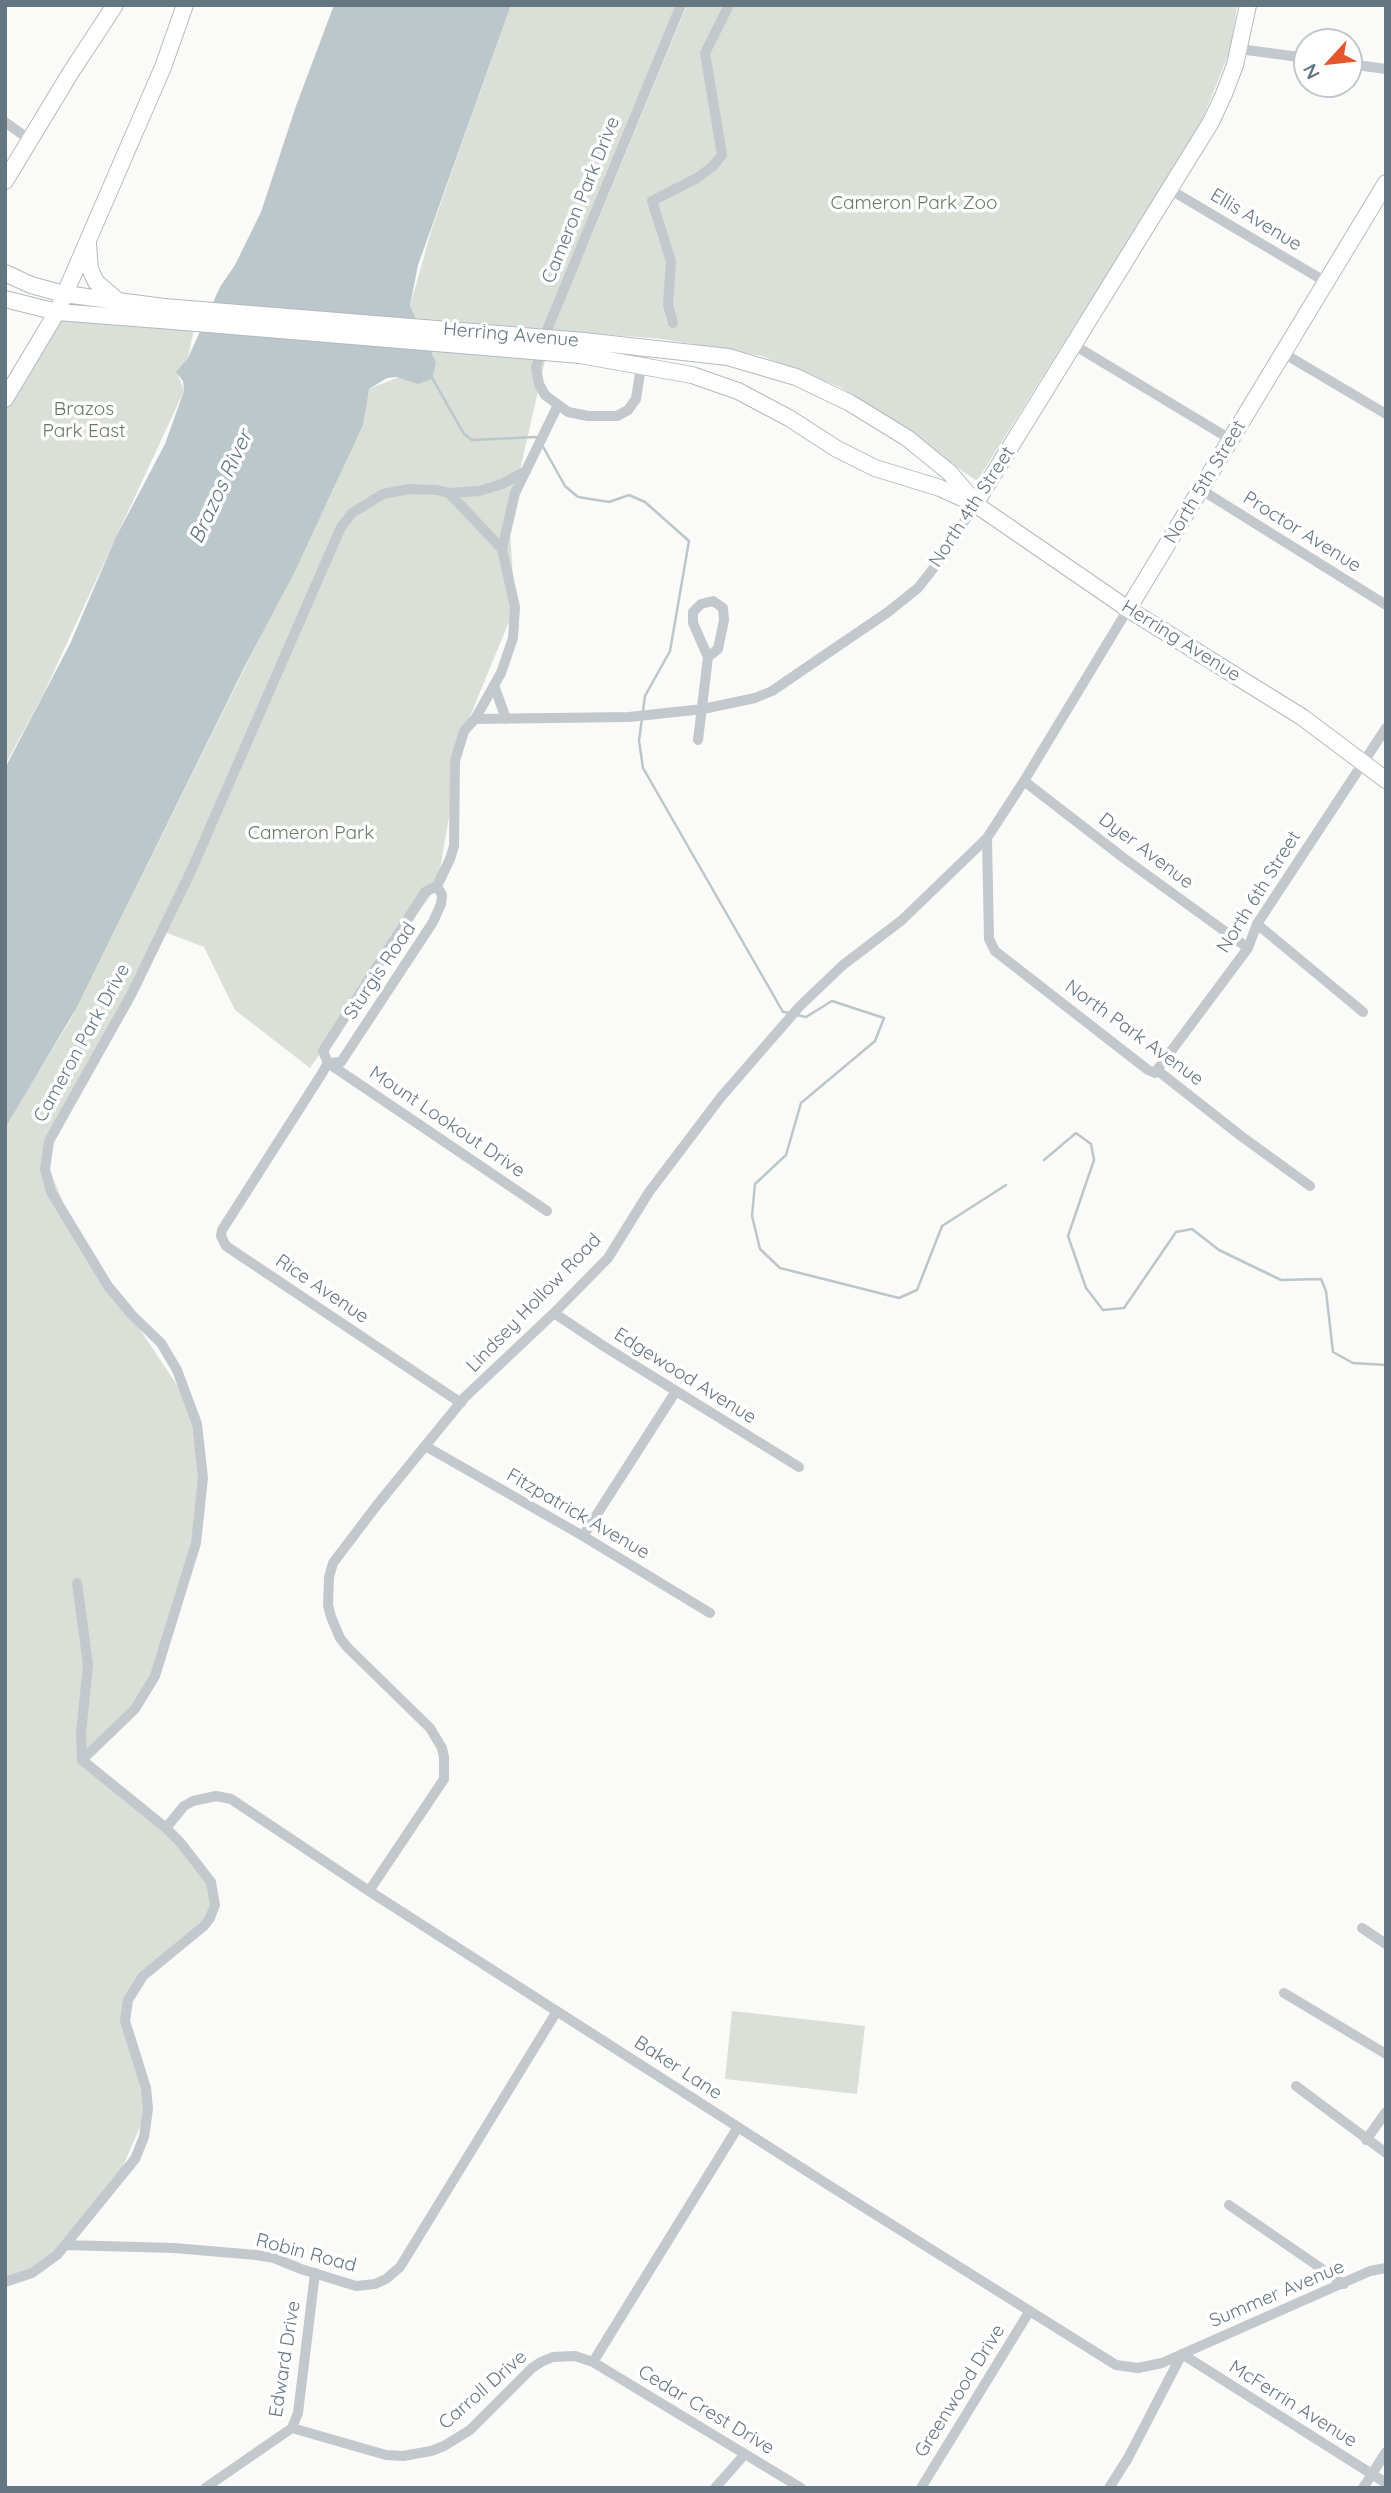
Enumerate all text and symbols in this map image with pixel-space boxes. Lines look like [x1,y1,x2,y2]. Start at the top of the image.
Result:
north arrow [1293,28,1363,98]
text: N [1297,60,1325,83]
street label: Cameron Park Drive [537,113,625,287]
street label: Ellis Avenue [1206,184,1306,256]
park label: Cameron Park Zoo [830,192,998,214]
street label: Herring Avenue [442,318,580,352]
park label: Brazos Park East [42,398,126,442]
street label: North 5th Street [1159,416,1251,548]
water label: Brazos River [184,426,258,548]
street label: North 4th Street [924,442,1020,572]
street label: Proctor Avenue [1239,487,1365,577]
street label: Herring Avenue [1117,595,1245,687]
street label: Dyer Avenue [1094,808,1198,894]
park label: Cameron Park [248,822,374,844]
street label: North 6th Street [1212,827,1306,957]
street label: Sturgis Road [339,918,421,1024]
street label: Cameron Park Drive [29,960,135,1126]
street label: North Park Avenue [1060,975,1208,1091]
street label: Mount Lookout Drive [365,1061,529,1183]
street label: Lindsey Hollow Road [462,1229,606,1377]
street label: Rice Avenue [271,1249,373,1329]
street label: Edgewood Avenue [610,1323,760,1429]
street label: Fitzpatrick Avenue [502,1464,654,1564]
street label: Baker Lane [630,2031,726,2105]
street label: Robin Road [253,2229,359,2277]
street label: Summer Avenue [1206,2255,1348,2333]
street label: Edward Drive [265,2299,305,2419]
street label: Greenwood Drive [910,2320,1010,2462]
street label: Carroll Drive [434,2346,532,2434]
street label: McFerrin Avenue [1225,2355,1361,2453]
street label: Cedar Crest Drive [634,2360,778,2460]

